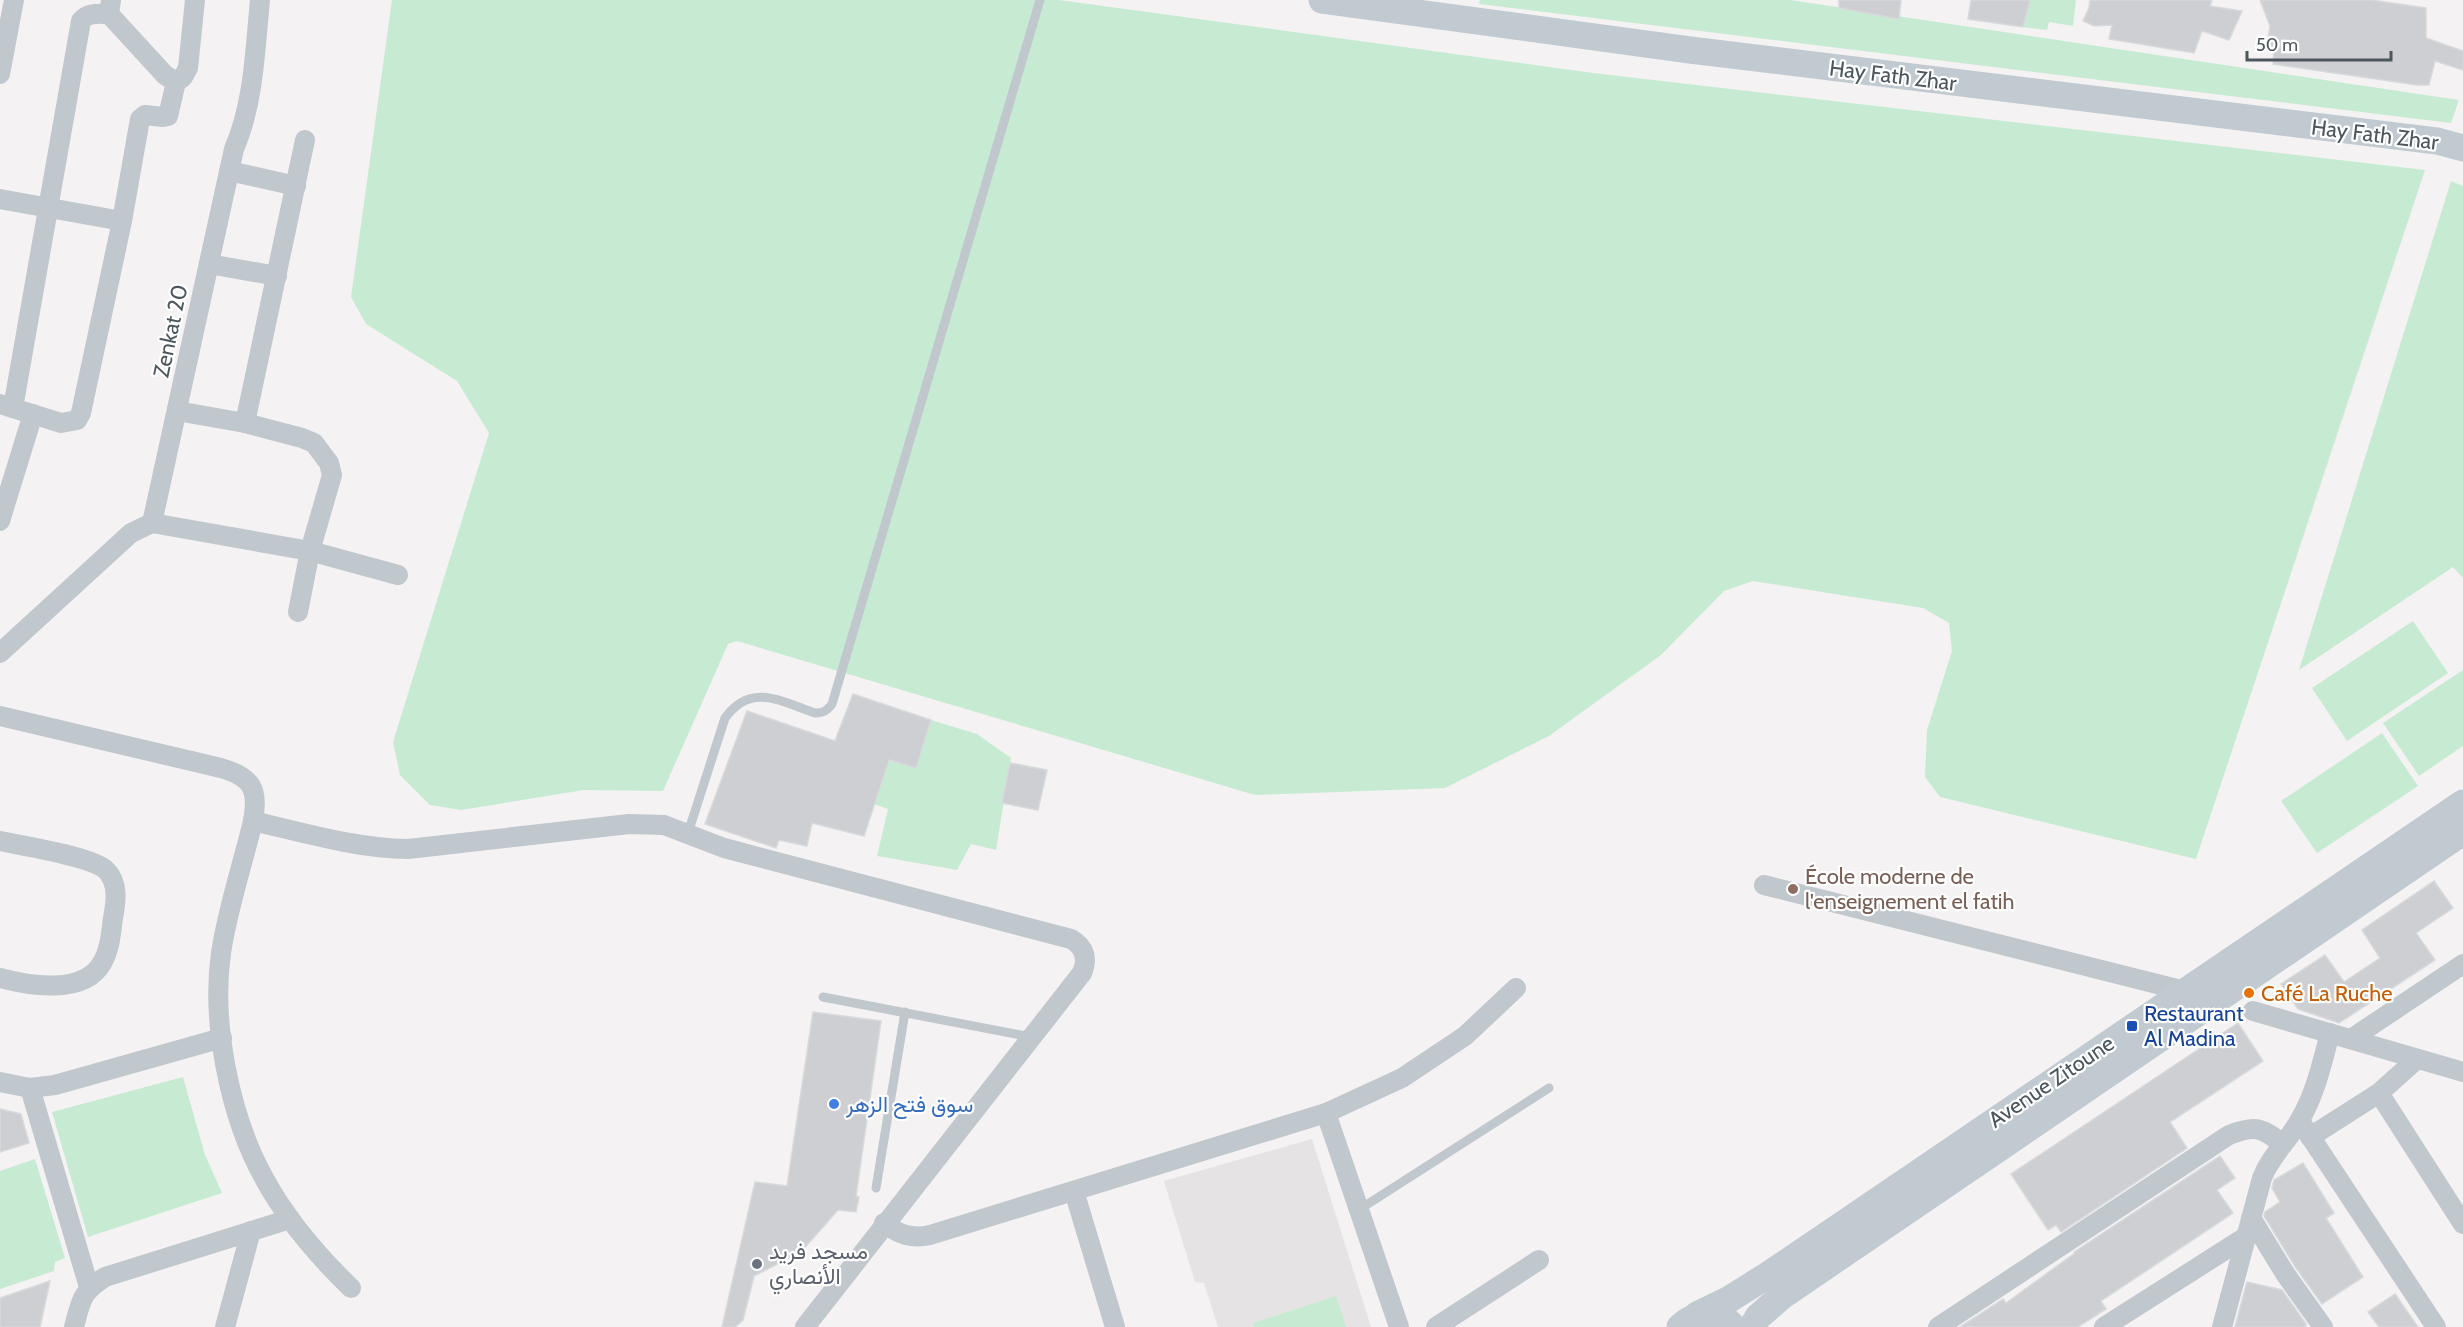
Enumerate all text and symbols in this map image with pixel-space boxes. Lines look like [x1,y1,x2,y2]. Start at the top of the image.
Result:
scale bar [2247,24,2391,62]
text: 50 m [2256,34,2298,56]
street label: Hay Fath Zhar [1828,54,1958,97]
street label: Hay Fath Zhar [2310,113,2440,156]
street label: Zenkat 20 [147,282,194,380]
place label: École moderne de l'enseignement el fatih [1805,863,2014,915]
marker: École moderne de l'enseignement el fatih [1786,882,1800,896]
place label: Café La Ruche [2261,980,2393,1007]
marker: Café La Ruche [2242,986,2256,1000]
place label: Restaurant Al Madina [2144,1000,2244,1052]
marker: Restaurant Al Madina [2125,1019,2139,1033]
street label: Avenue Zitoune [1983,1029,2119,1133]
place label: سوق فتح الزهر [845,1091,973,1119]
marker: سوق فتح الزهر [827,1097,841,1111]
place label: مسجد فريد الأنصاري [769,1238,868,1295]
marker: مسجد فريد الأنصاري [750,1257,764,1271]

